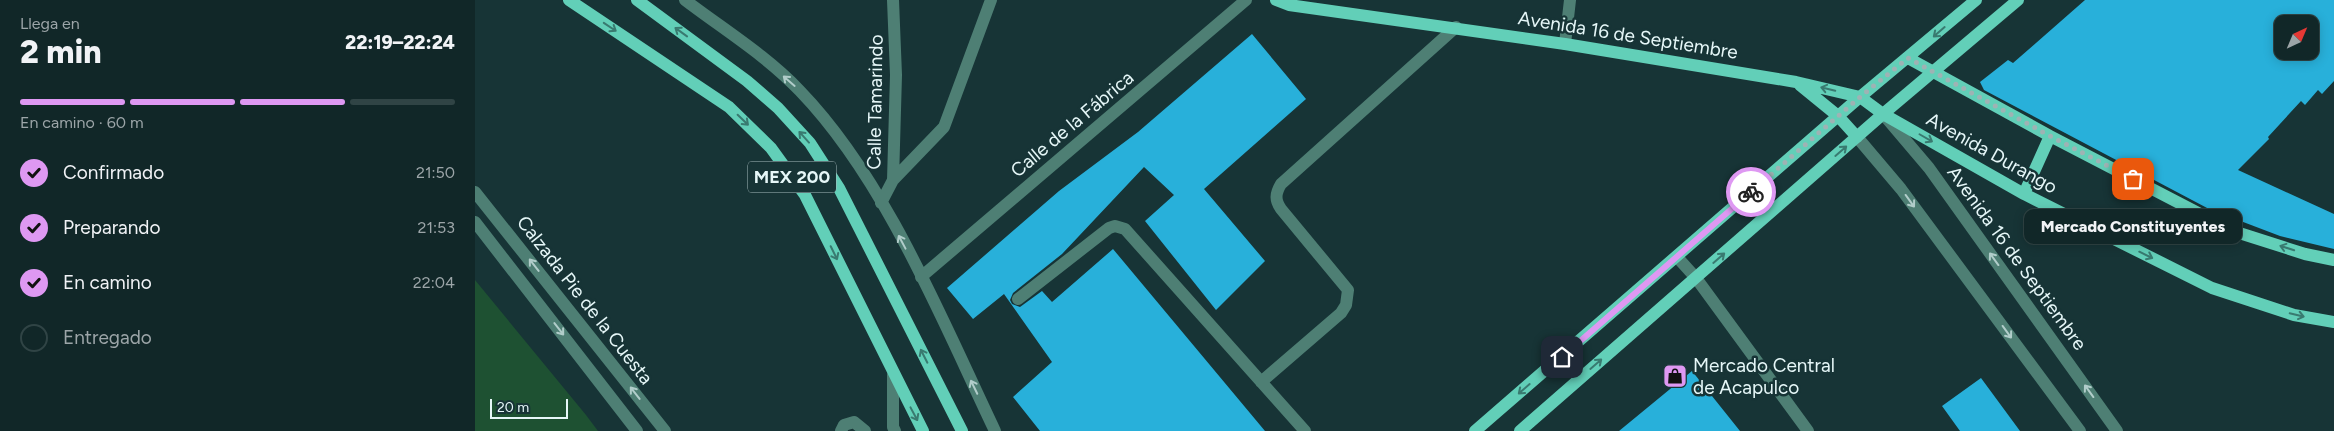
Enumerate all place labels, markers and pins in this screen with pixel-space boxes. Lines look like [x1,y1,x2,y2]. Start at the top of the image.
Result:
pin [2112,158,2154,200]
callout: Mercado Constituyentes [2024,209,2242,244]
pin [1541,336,1583,378]
place label: Mercado Central de Acapulco [1693,354,1835,399]
shop icon: Mercado Central de Acapulco [1662,363,1688,389]

